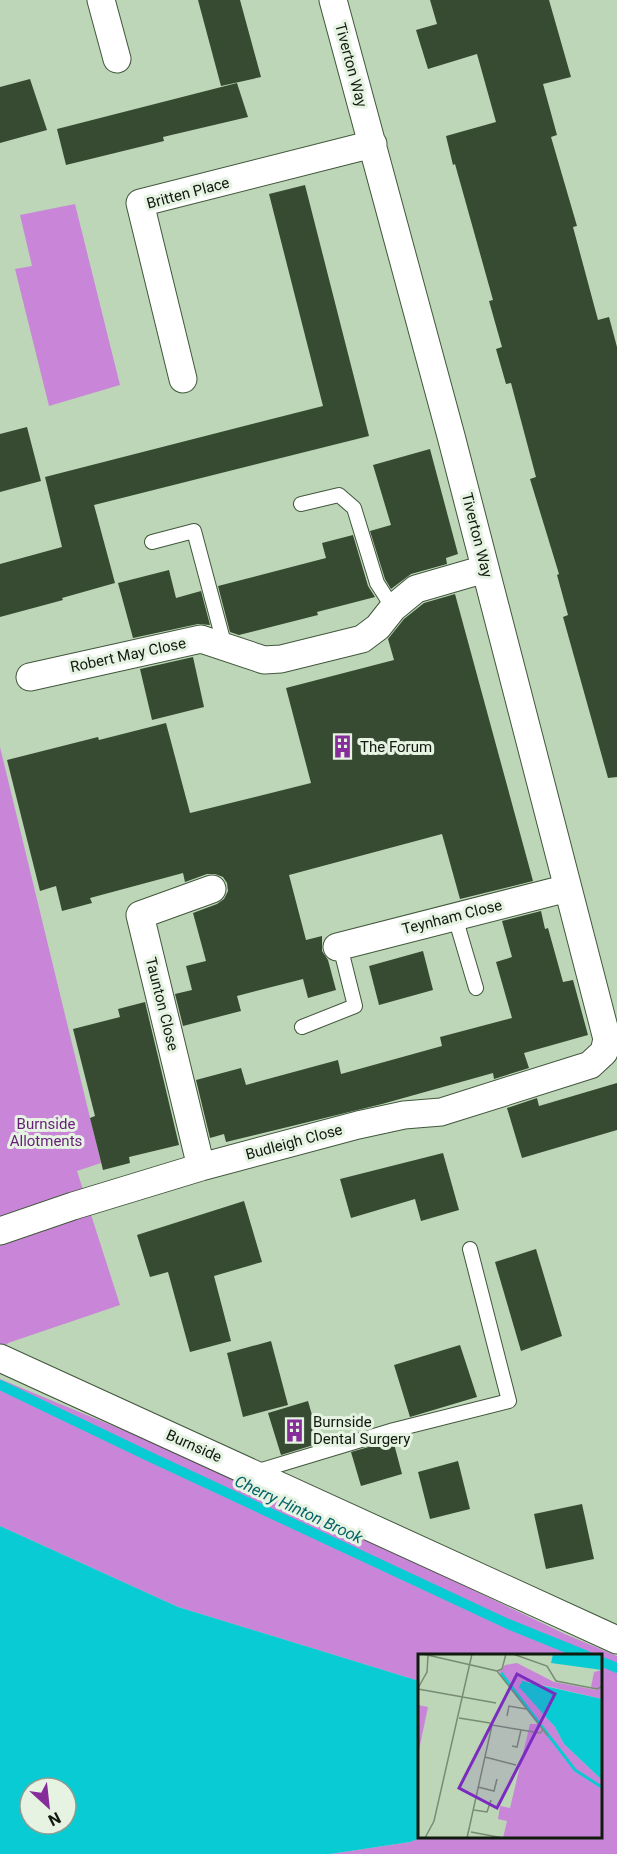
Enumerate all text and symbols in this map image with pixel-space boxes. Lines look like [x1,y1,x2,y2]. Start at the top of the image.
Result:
street label: Tiverton Way [331,21,371,109]
street label: Britten Place [145,173,231,213]
street label: Tiverton Way [458,491,496,579]
street label: Robert May Close [68,634,188,676]
building icon: The Forum [329,734,355,760]
place label: The Forum [360,738,432,756]
street label: Teynham Close [400,896,504,938]
street label: Taunton Close [142,955,182,1053]
park label: Burnside Allotments [10,1115,82,1150]
street label: Budleigh Close [244,1120,344,1164]
place label: Burnside Dental Surgery [313,1413,410,1448]
building icon: Burnside Dental Surgery [282,1418,308,1444]
street label: Burnside [163,1426,225,1466]
water label: Cherry Hinton Brook [232,1472,367,1548]
inset map [418,1654,602,1839]
north arrow [18,1776,78,1836]
text: N [45,1808,64,1830]

